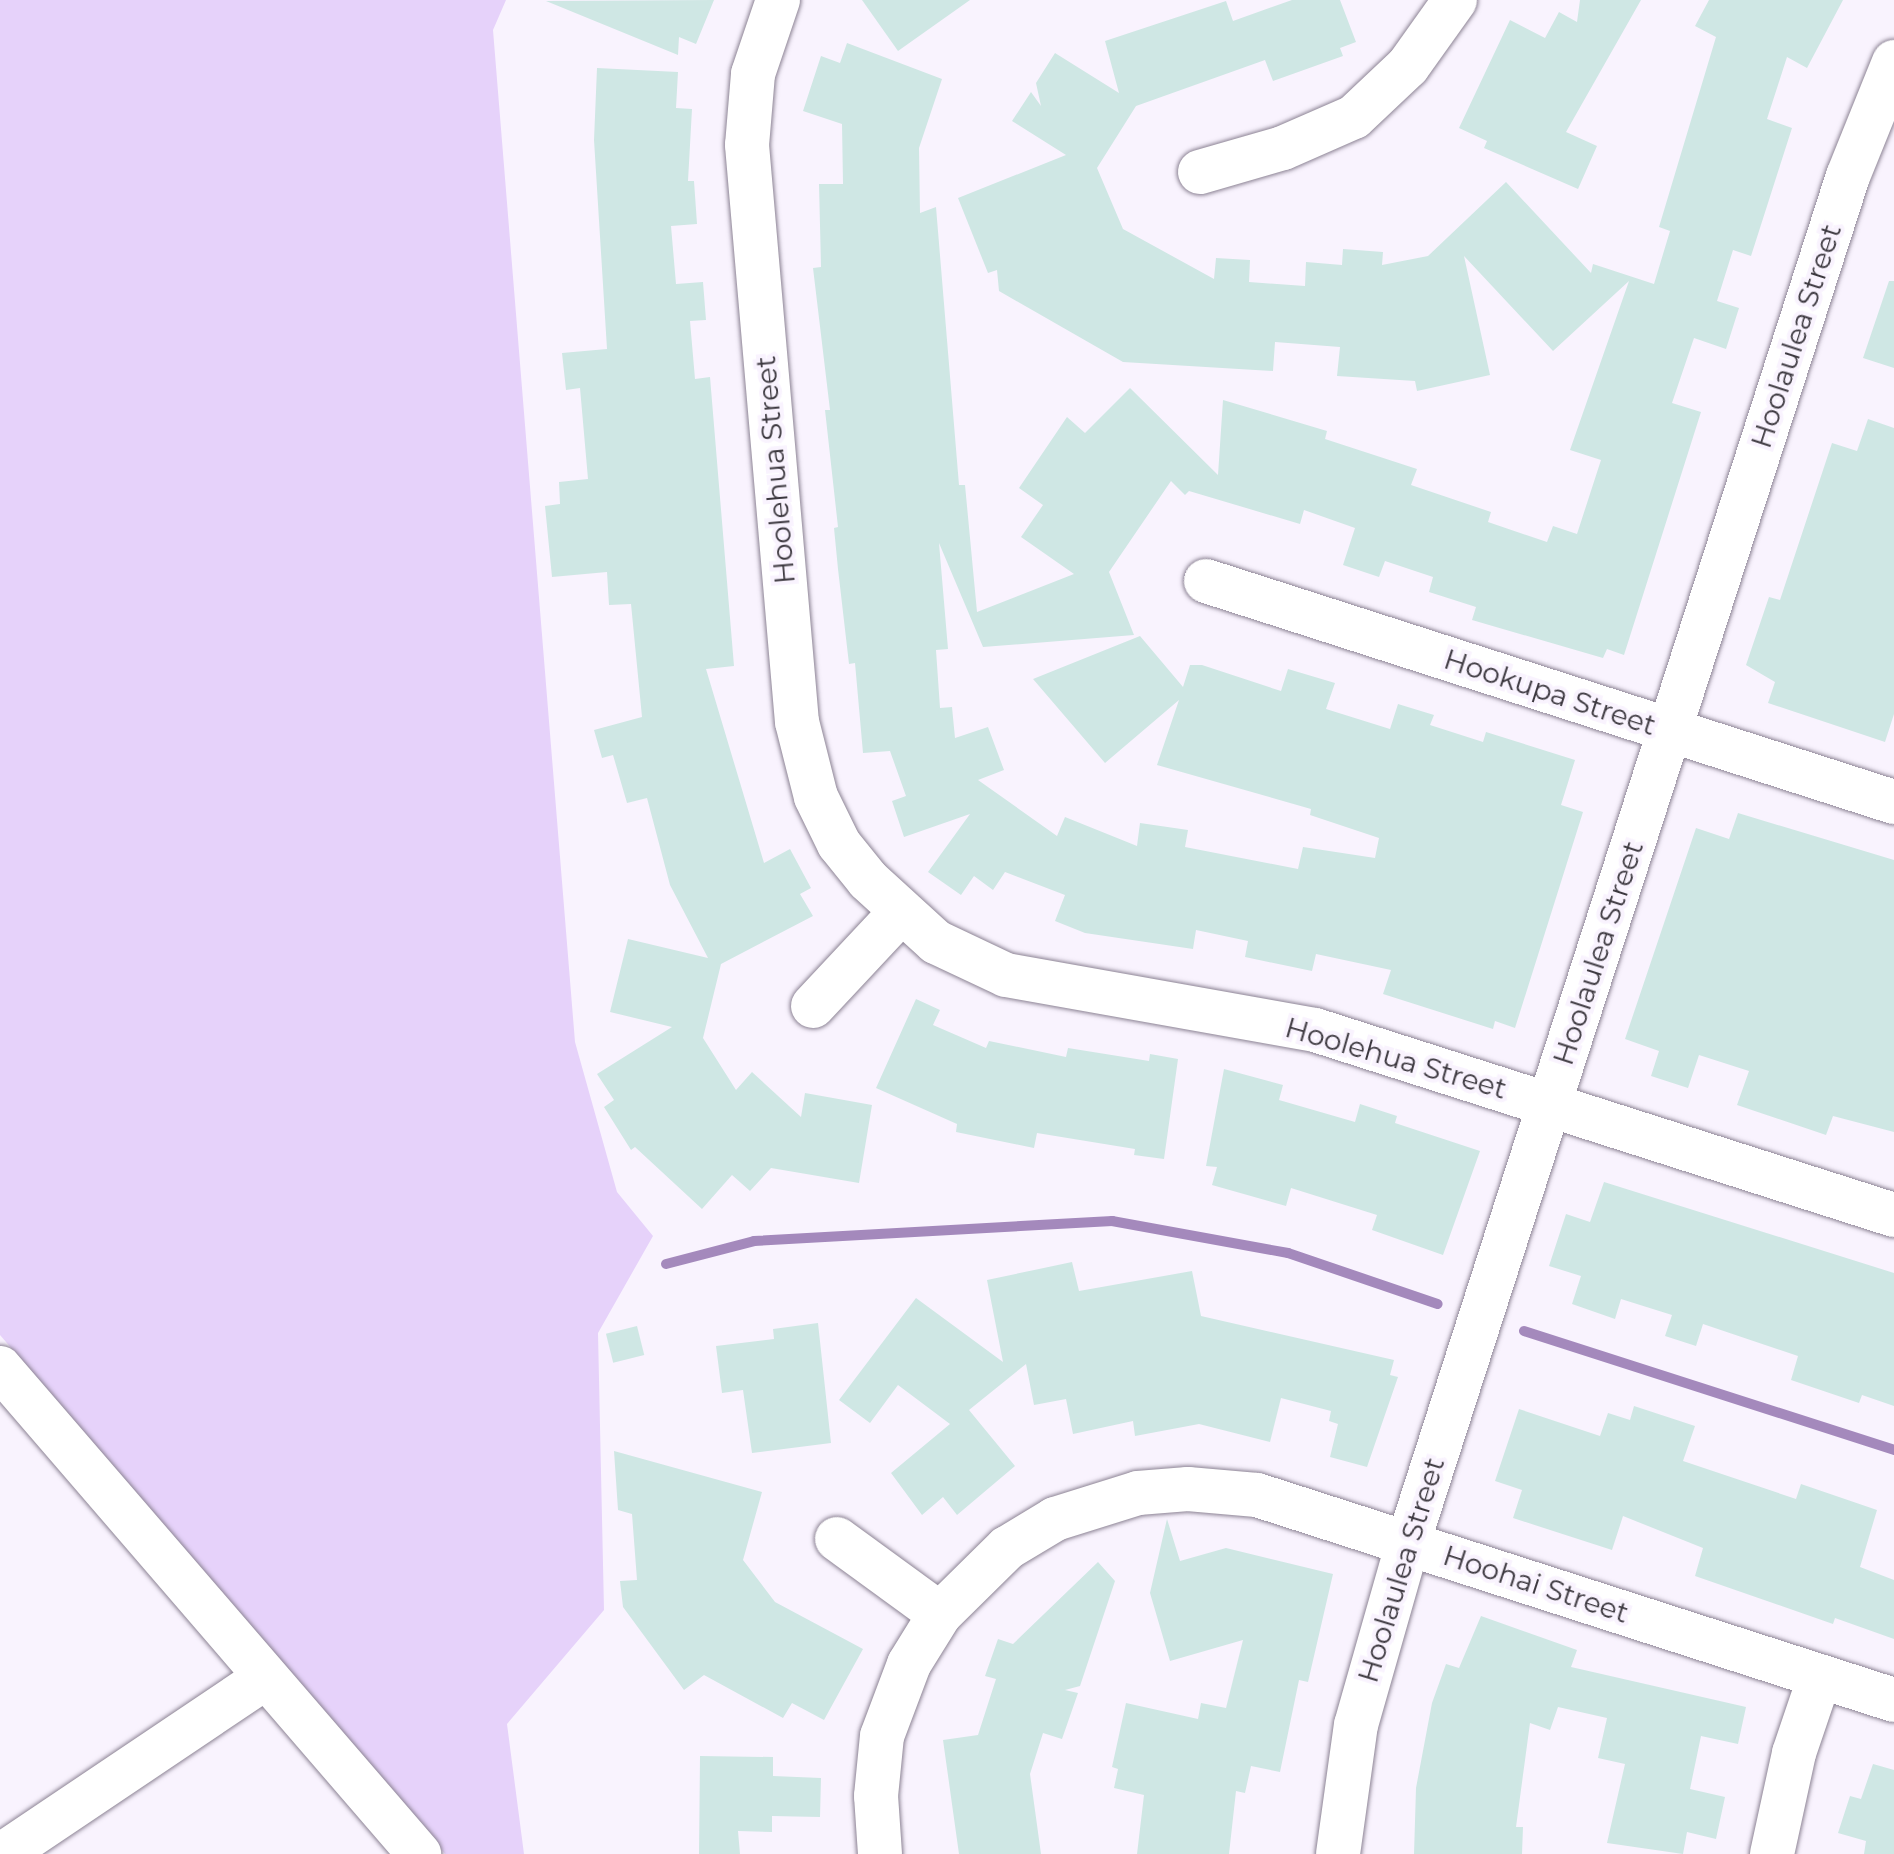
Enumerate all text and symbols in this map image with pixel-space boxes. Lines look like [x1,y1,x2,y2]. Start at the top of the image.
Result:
street label: Hoolaulea Street [1744,220,1848,452]
street label: Hoolehua Street [748,355,802,585]
street label: Hookupa Street [1440,642,1660,742]
street label: Hoolaulea Street [1546,837,1650,1069]
street label: Hoolehua Street [1282,1010,1510,1106]
street label: Hoolaulea Street [1351,1454,1451,1686]
street label: Hoohai Street [1439,1538,1633,1630]

